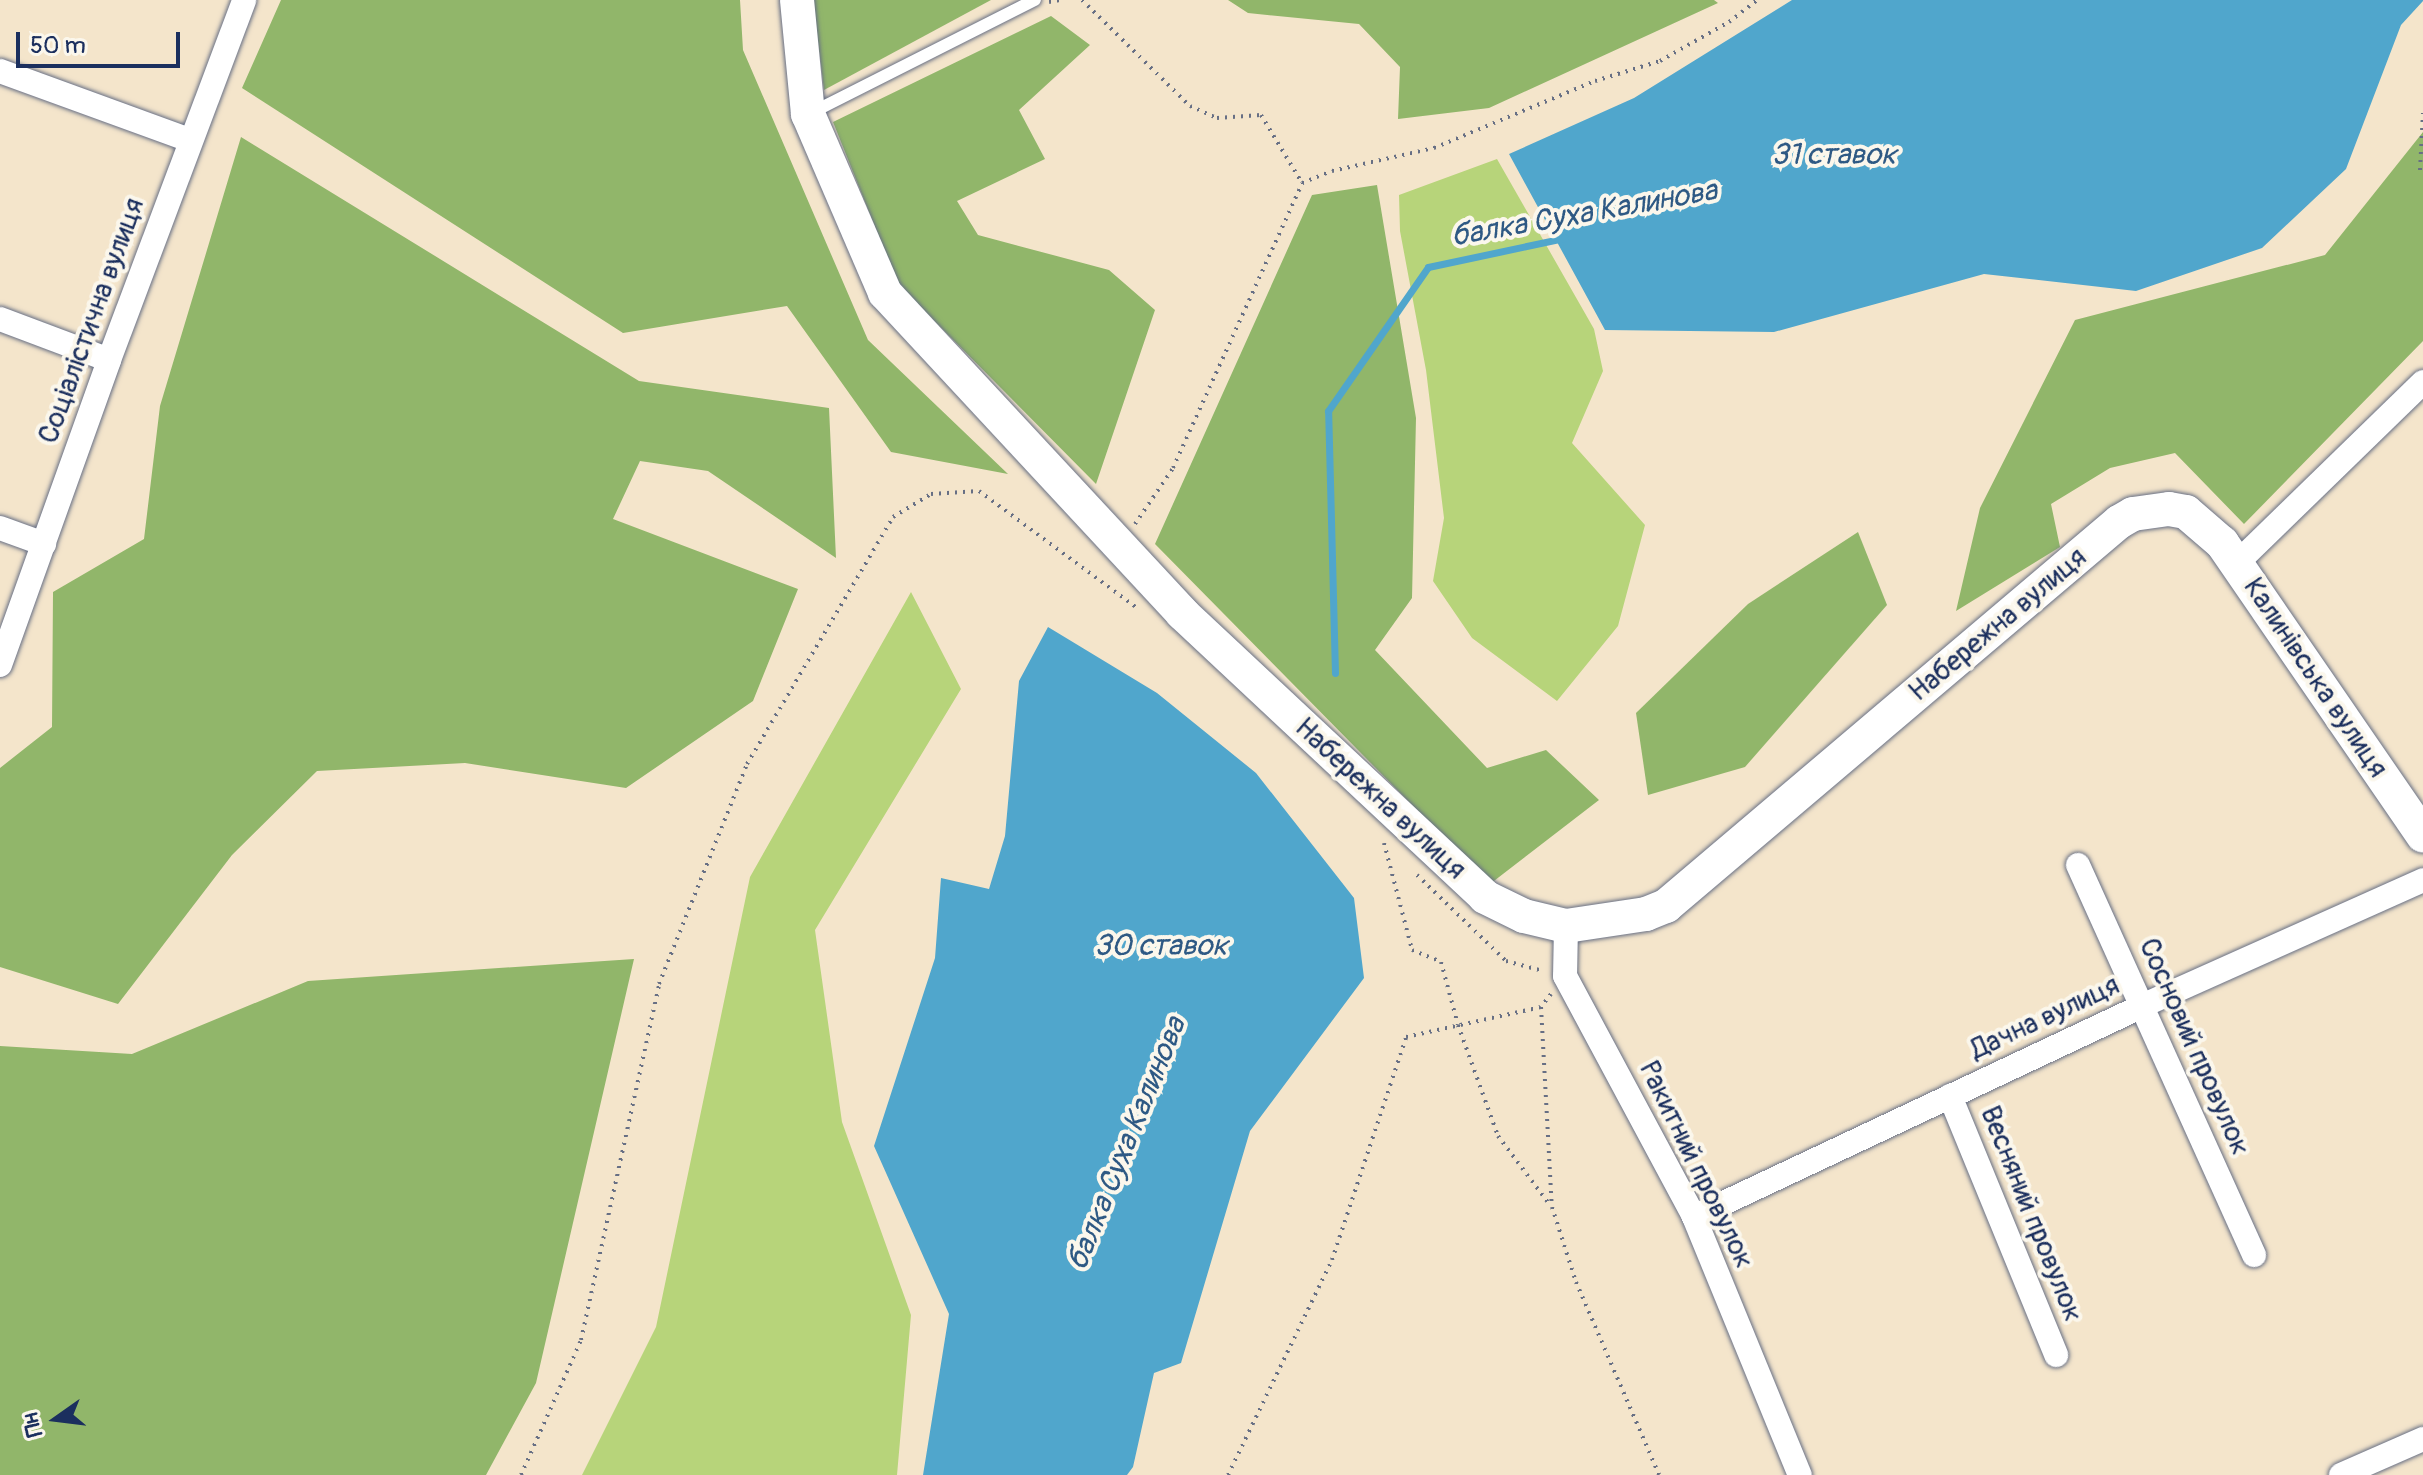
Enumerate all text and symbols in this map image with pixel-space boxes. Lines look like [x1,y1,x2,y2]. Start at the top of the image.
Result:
scale bar [20,16,184,66]
text: 50 m [30,31,86,60]
water label: 31 ставок [1772,137,1896,173]
water label: балка Суха Калинова [1448,173,1720,255]
street label: Соціалістична вулиця [32,194,152,448]
street label: Набережна вулиця [1902,541,2094,709]
street label: Калинівська вулиця [2236,572,2394,784]
street label: Набережна вулиця [1288,711,1472,887]
water label: 30 ставок [1094,928,1228,964]
street label: Сосновий провулок [2131,933,2257,1161]
street label: Дачна вулиця [1965,969,2125,1067]
water label: балка Суха Калинова [1060,1012,1194,1276]
street label: Ракитний провулок [1631,1056,1761,1274]
street label: Весняний провулок [1972,1101,2090,1327]
north arrow [16,1379,96,1459]
text: Пн [16,1410,49,1440]

